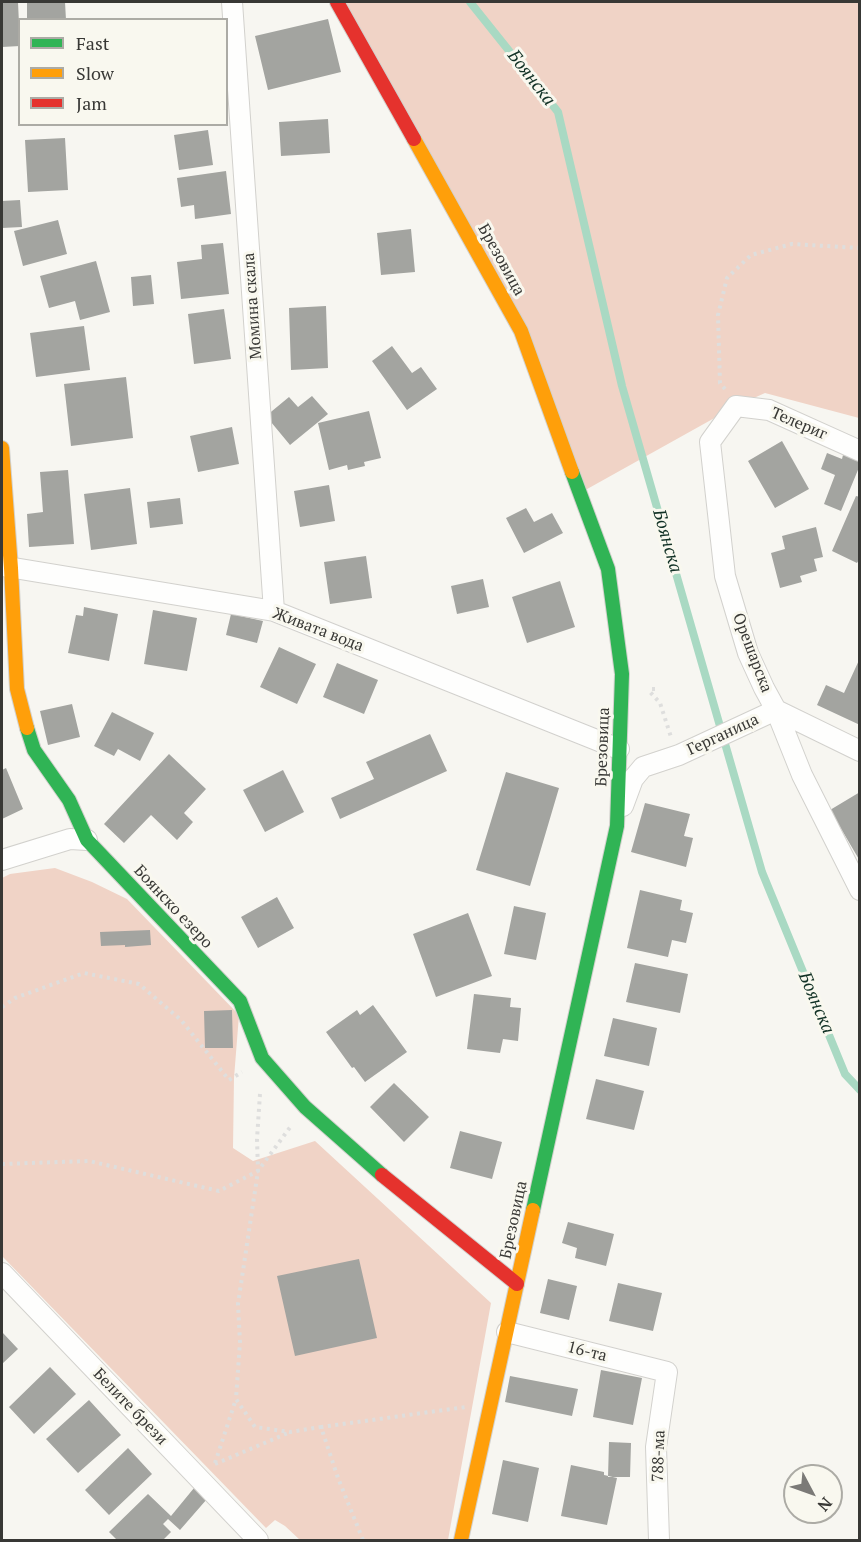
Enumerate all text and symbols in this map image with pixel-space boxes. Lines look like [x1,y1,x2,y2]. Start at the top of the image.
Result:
legend [18,18,228,126]
text: Fast [76,31,109,55]
water label: Боянска [502,46,560,110]
text: Slow [76,61,114,85]
text: Jam [76,91,107,115]
street label: Брезовица [473,221,529,299]
street label: Момина скала [240,252,266,360]
street label: Телериг [768,404,830,444]
water label: Боянска [648,507,686,575]
street label: Живата вода [270,604,366,656]
street label: Орешарска [728,611,776,695]
street label: Брезовица [592,707,614,787]
street label: Герганица [684,710,762,760]
street label: Боянско езеро [130,861,216,953]
water label: Боянска [793,969,839,1037]
street label: Брезовица [496,1179,532,1261]
street label: 16-та [565,1338,609,1366]
street label: Белите брези [89,1365,171,1449]
street label: 788-ма [648,1430,670,1482]
north arrow [783,1464,843,1524]
text: N [813,1493,837,1516]

